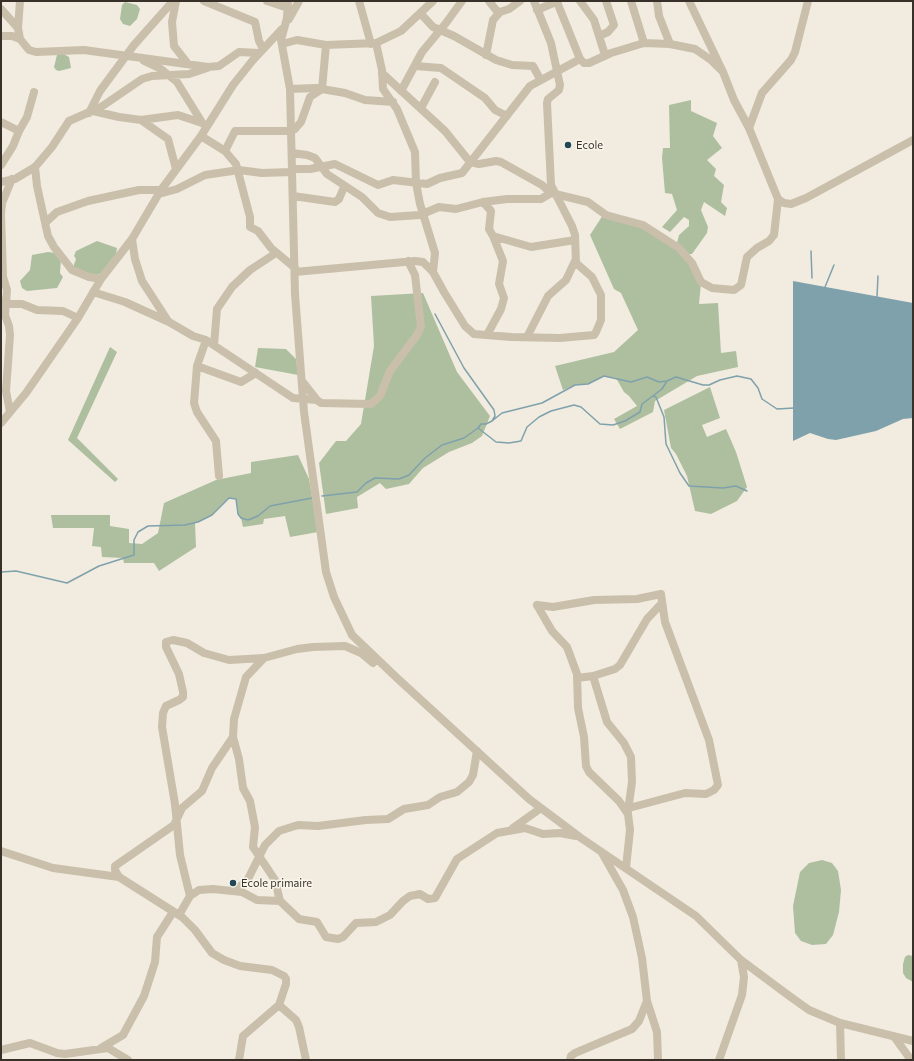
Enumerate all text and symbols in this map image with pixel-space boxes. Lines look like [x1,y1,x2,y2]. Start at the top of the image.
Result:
place label: Ecole [576,138,603,152]
marker: Ecole [563,140,573,150]
place label: Ecole primaire [241,876,312,890]
marker: Ecole primaire [228,878,238,888]

